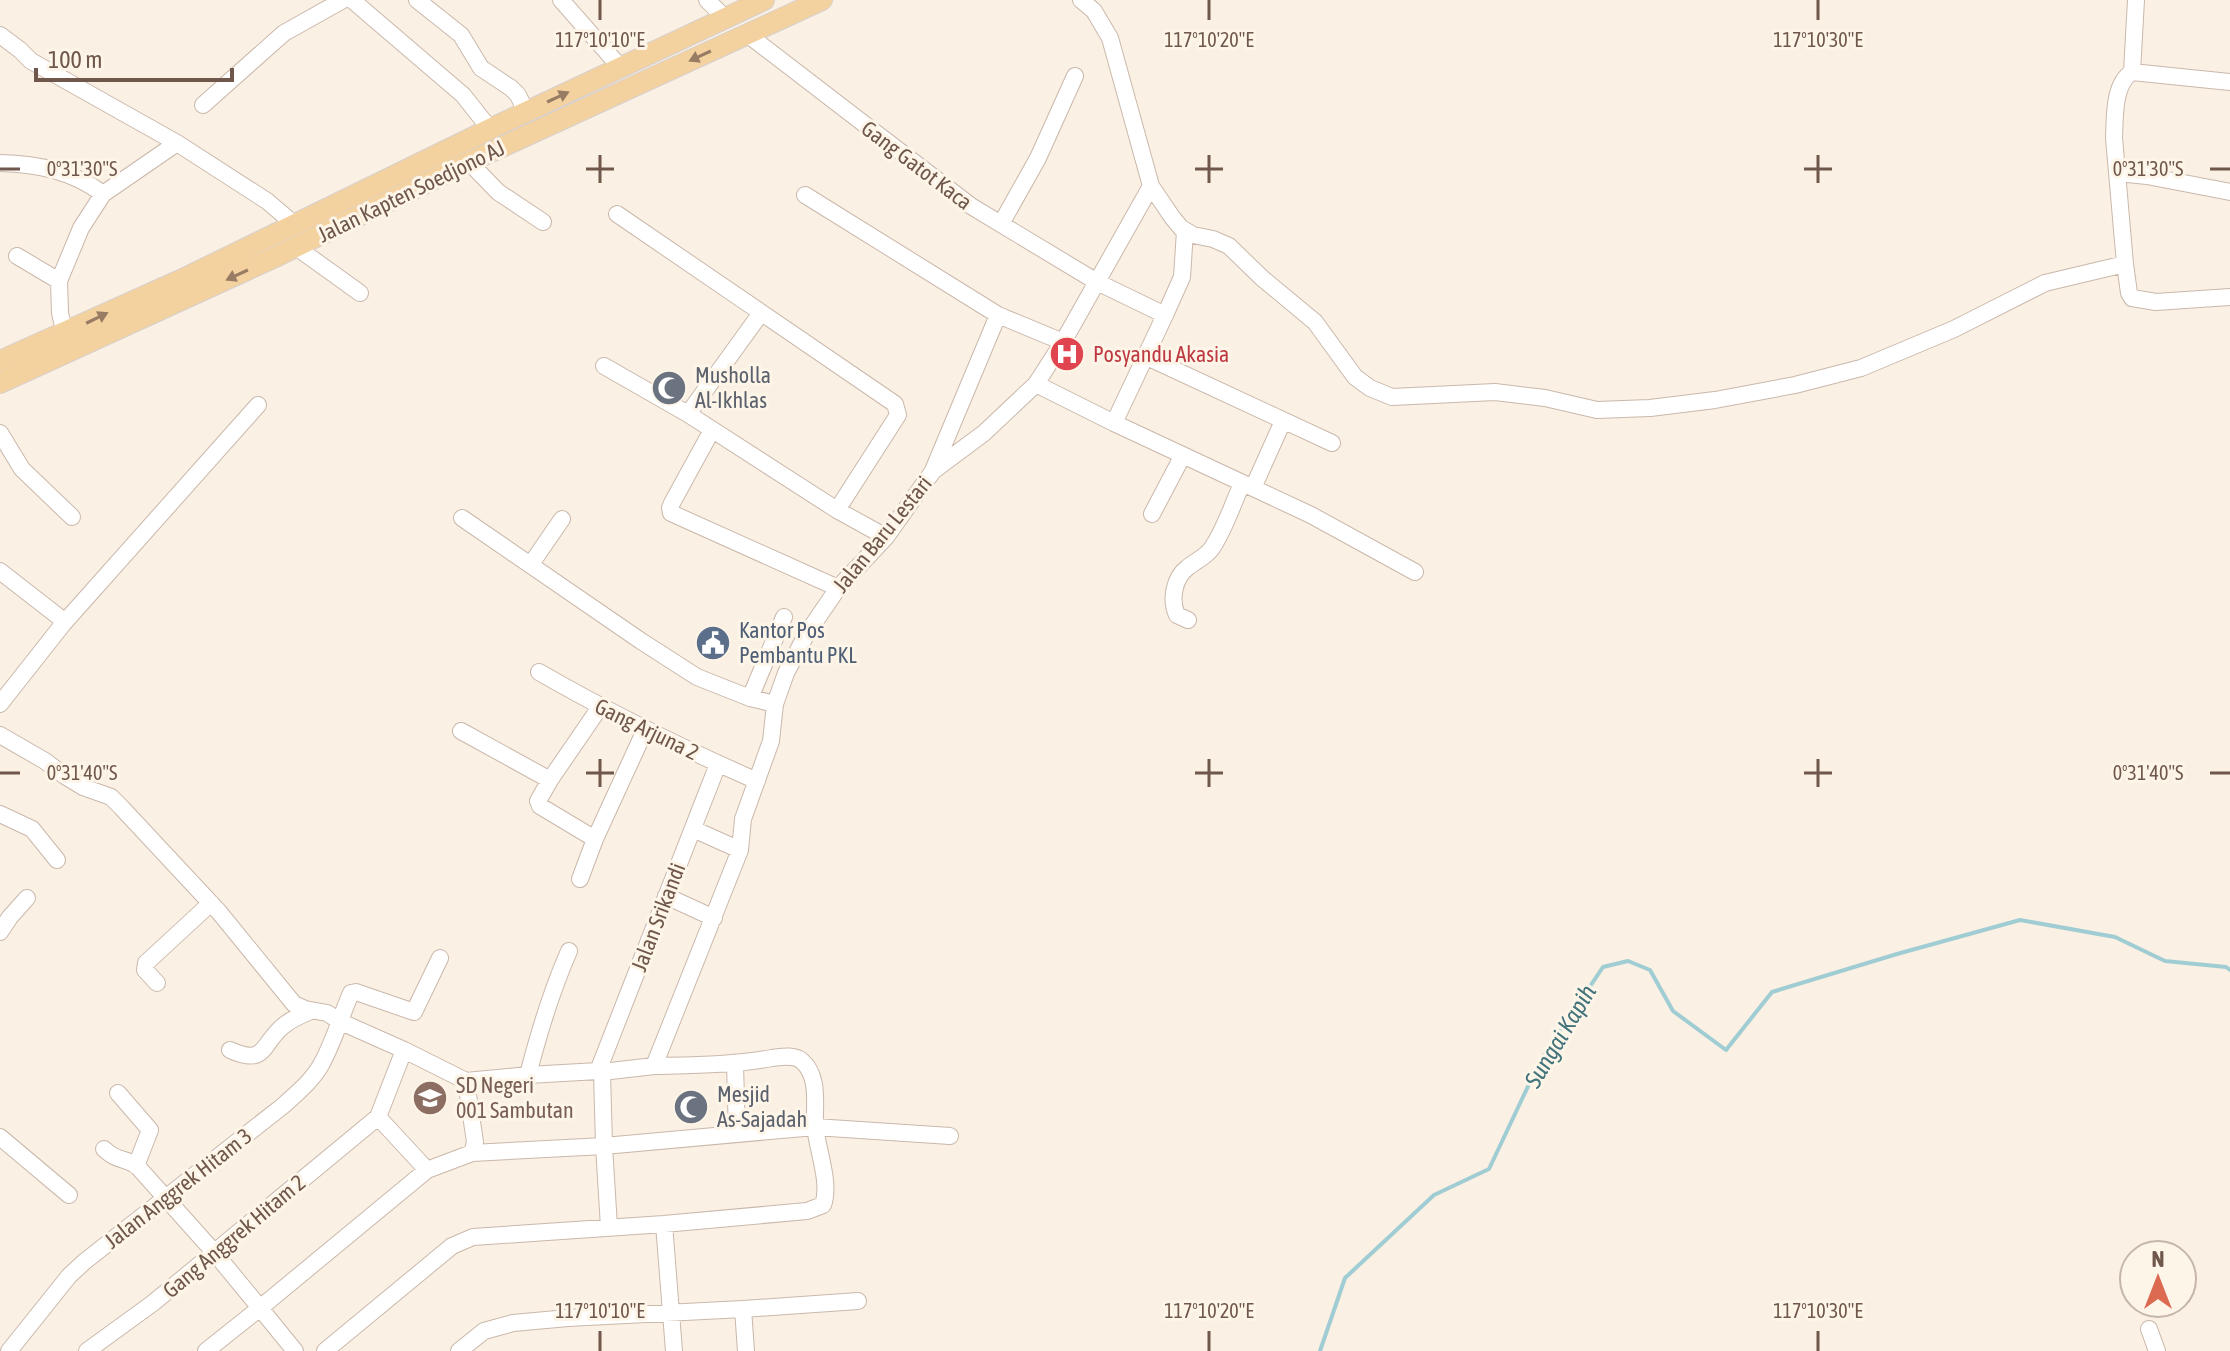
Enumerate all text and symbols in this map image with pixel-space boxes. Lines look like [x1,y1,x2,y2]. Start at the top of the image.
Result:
text: 117°10'10"E [555,28,645,51]
text: 117°10'20"E [1164,28,1254,51]
text: 117°10'30"E [1773,28,1863,51]
scale bar [36,32,232,82]
text: 100 m [48,46,102,73]
one-way arrow [688,49,712,62]
one-way arrow [547,90,570,104]
street label: Gang Gatot Kaca [857,115,977,215]
street label: Jalan Kapten Soedjono AJ [313,134,509,248]
text: 0°31'30"S [47,157,117,180]
text: 0°31'30"S [2113,157,2183,180]
one-way arrow [225,268,249,281]
one-way arrow [85,311,108,325]
hospital icon: Posyandu Akasia [1048,335,1086,373]
place label: Posyandu Akasia [1093,341,1229,367]
place label: Musholla Al-Ikhlas [695,362,771,413]
mosque icon: Musholla Al-Ikhlas [650,369,688,407]
street label: Jalan Baru Lestari [827,471,937,597]
place label: Kantor Pos Pembantu PKL [739,617,857,668]
public building icon: Kantor Pos Pembantu PKL [694,624,732,662]
street label: Gang Arjuna 2 [591,693,703,765]
text: 0°31'40"S [47,761,117,784]
text: 0°31'40"S [2113,761,2183,784]
street label: Jalan Srikandi [625,859,691,975]
water label: Sungai Kapih [1518,979,1601,1093]
place label: SD Negeri 001 Sambutan [456,1072,574,1123]
school or university icon: SD Negeri 001 Sambutan [411,1079,449,1117]
place label: Mesjid As-Sajadah [717,1081,807,1132]
mosque icon: Mesjid As-Sajadah [672,1088,710,1126]
street label: Jalan Anggrek Hitam 3 [99,1122,257,1254]
street label: Gang Anggrek Hitam 2 [158,1169,310,1303]
north arrow [2118,1239,2198,1319]
text: N [2152,1246,2164,1272]
text: 117°10'10"E [555,1299,645,1322]
text: 117°10'20"E [1164,1299,1254,1322]
text: 117°10'30"E [1773,1299,1863,1322]

